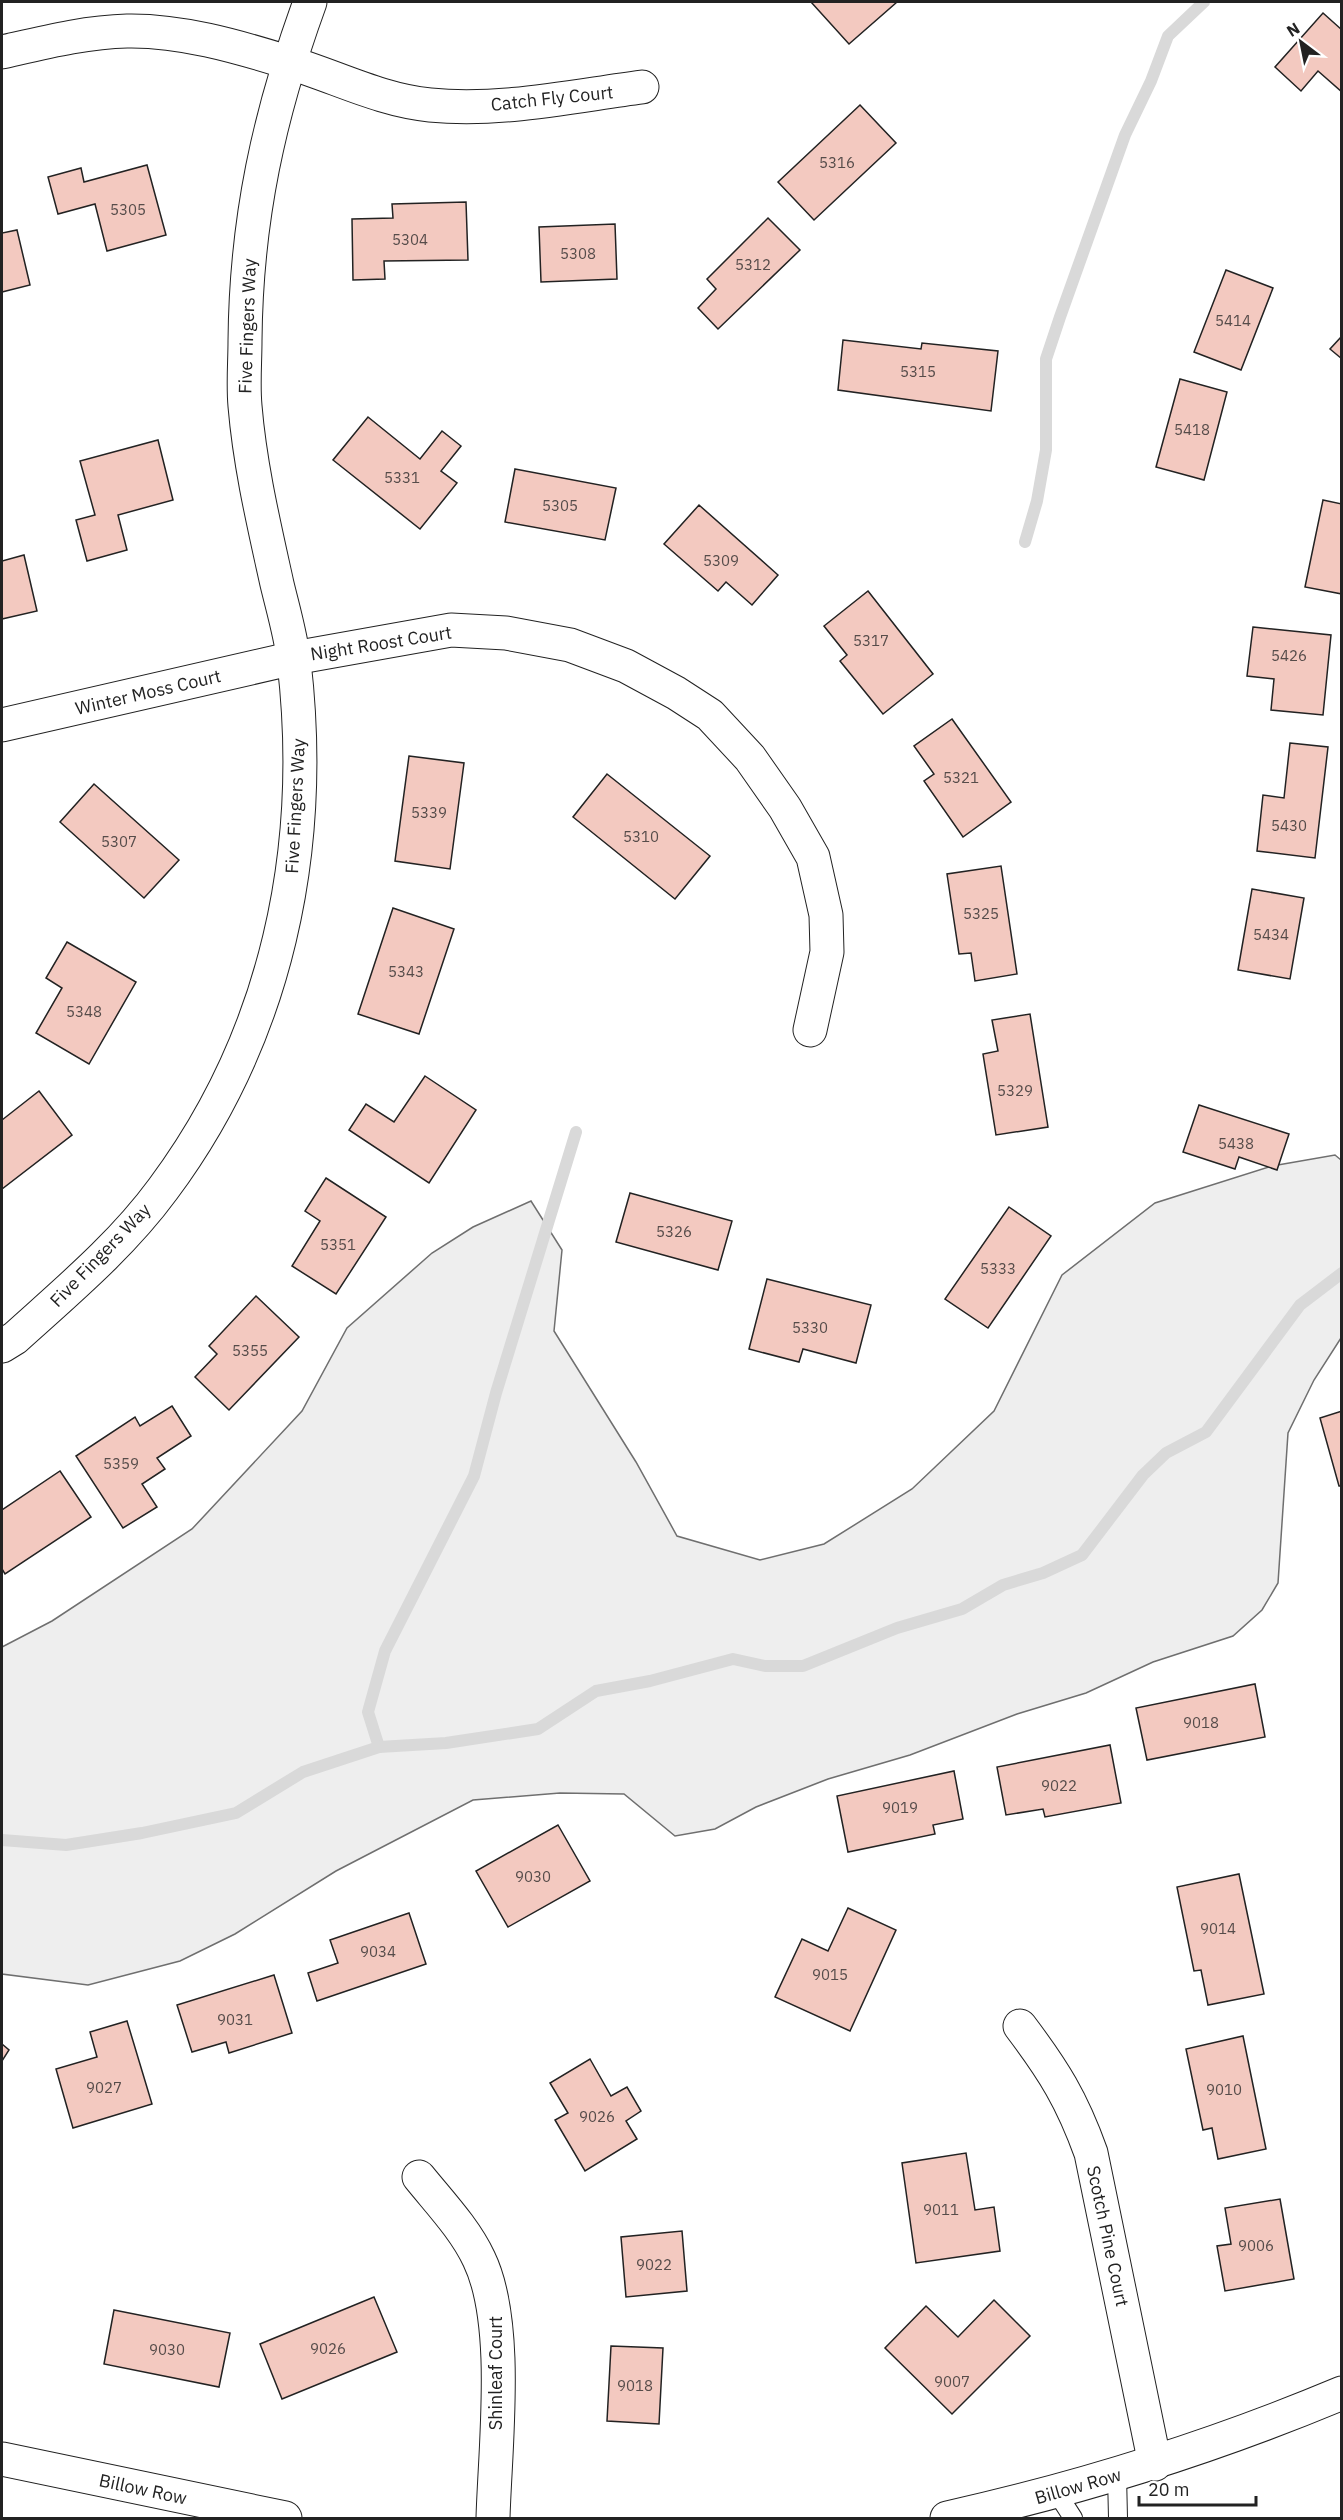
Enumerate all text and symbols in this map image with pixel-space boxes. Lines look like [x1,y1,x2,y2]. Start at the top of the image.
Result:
north arrow [1271,12,1331,72]
text: N [1283,18,1303,41]
street label: Catch Fly Court [490,80,614,116]
house number: 5316 [819,153,855,172]
house number: 5305 [110,200,146,219]
house number: 5304 [392,230,428,249]
house number: 5308 [560,244,596,263]
house number: 5312 [735,255,771,274]
street label: Five Fingers Way [233,258,261,394]
house number: 5414 [1215,311,1251,330]
house number: 5315 [900,362,936,381]
house number: 5418 [1174,420,1210,439]
house number: 5331 [384,468,420,487]
house number: 5305 [542,496,578,515]
house number: 5309 [703,551,739,570]
street label: Night Roost Court [309,620,453,666]
house number: 5317 [853,631,889,650]
house number: 5426 [1271,646,1307,665]
street label: Winter Moss Court [73,664,223,720]
street label: Five Fingers Way [280,738,310,874]
house number: 5321 [943,768,979,787]
house number: 5339 [411,803,447,822]
house number: 5430 [1271,816,1307,835]
house number: 5310 [623,827,659,846]
house number: 5307 [101,832,137,851]
house number: 5325 [963,904,999,923]
house number: 5434 [1253,925,1289,944]
house number: 5343 [388,962,424,981]
house number: 5348 [66,1002,102,1021]
house number: 5329 [997,1081,1033,1100]
house number: 5438 [1218,1134,1254,1153]
street label: Five Fingers Way [45,1198,155,1312]
house number: 5326 [656,1222,692,1241]
house number: 5351 [320,1235,356,1254]
house number: 5333 [980,1259,1016,1278]
house number: 5330 [792,1318,828,1337]
house number: 5355 [232,1341,268,1360]
house number: 5359 [103,1454,139,1473]
house number: 9018 [1183,1713,1219,1732]
house number: 9022 [1041,1776,1077,1795]
house number: 9019 [882,1798,918,1817]
house number: 9030 [515,1867,551,1886]
house number: 9014 [1200,1919,1236,1938]
house number: 9034 [360,1942,396,1961]
house number: 9015 [812,1965,848,1984]
house number: 9031 [217,2010,253,2029]
house number: 9027 [86,2078,122,2097]
house number: 9010 [1206,2080,1242,2099]
house number: 9026 [579,2107,615,2126]
street label: Scotch Pine Court [1082,2163,1134,2309]
house number: 9011 [923,2200,959,2219]
house number: 9006 [1238,2236,1274,2255]
house number: 9022 [636,2255,672,2274]
street label: Shinleaf Court [484,2316,507,2430]
house number: 9026 [310,2339,346,2358]
house number: 9030 [149,2340,185,2359]
house number: 9007 [934,2372,970,2391]
house number: 9018 [617,2376,653,2395]
street label: Billow Row [1032,2463,1124,2509]
street label: Billow Row [97,2468,189,2510]
scale bar [1139,2469,1256,2507]
text: 20 m [1148,2478,1190,2501]

